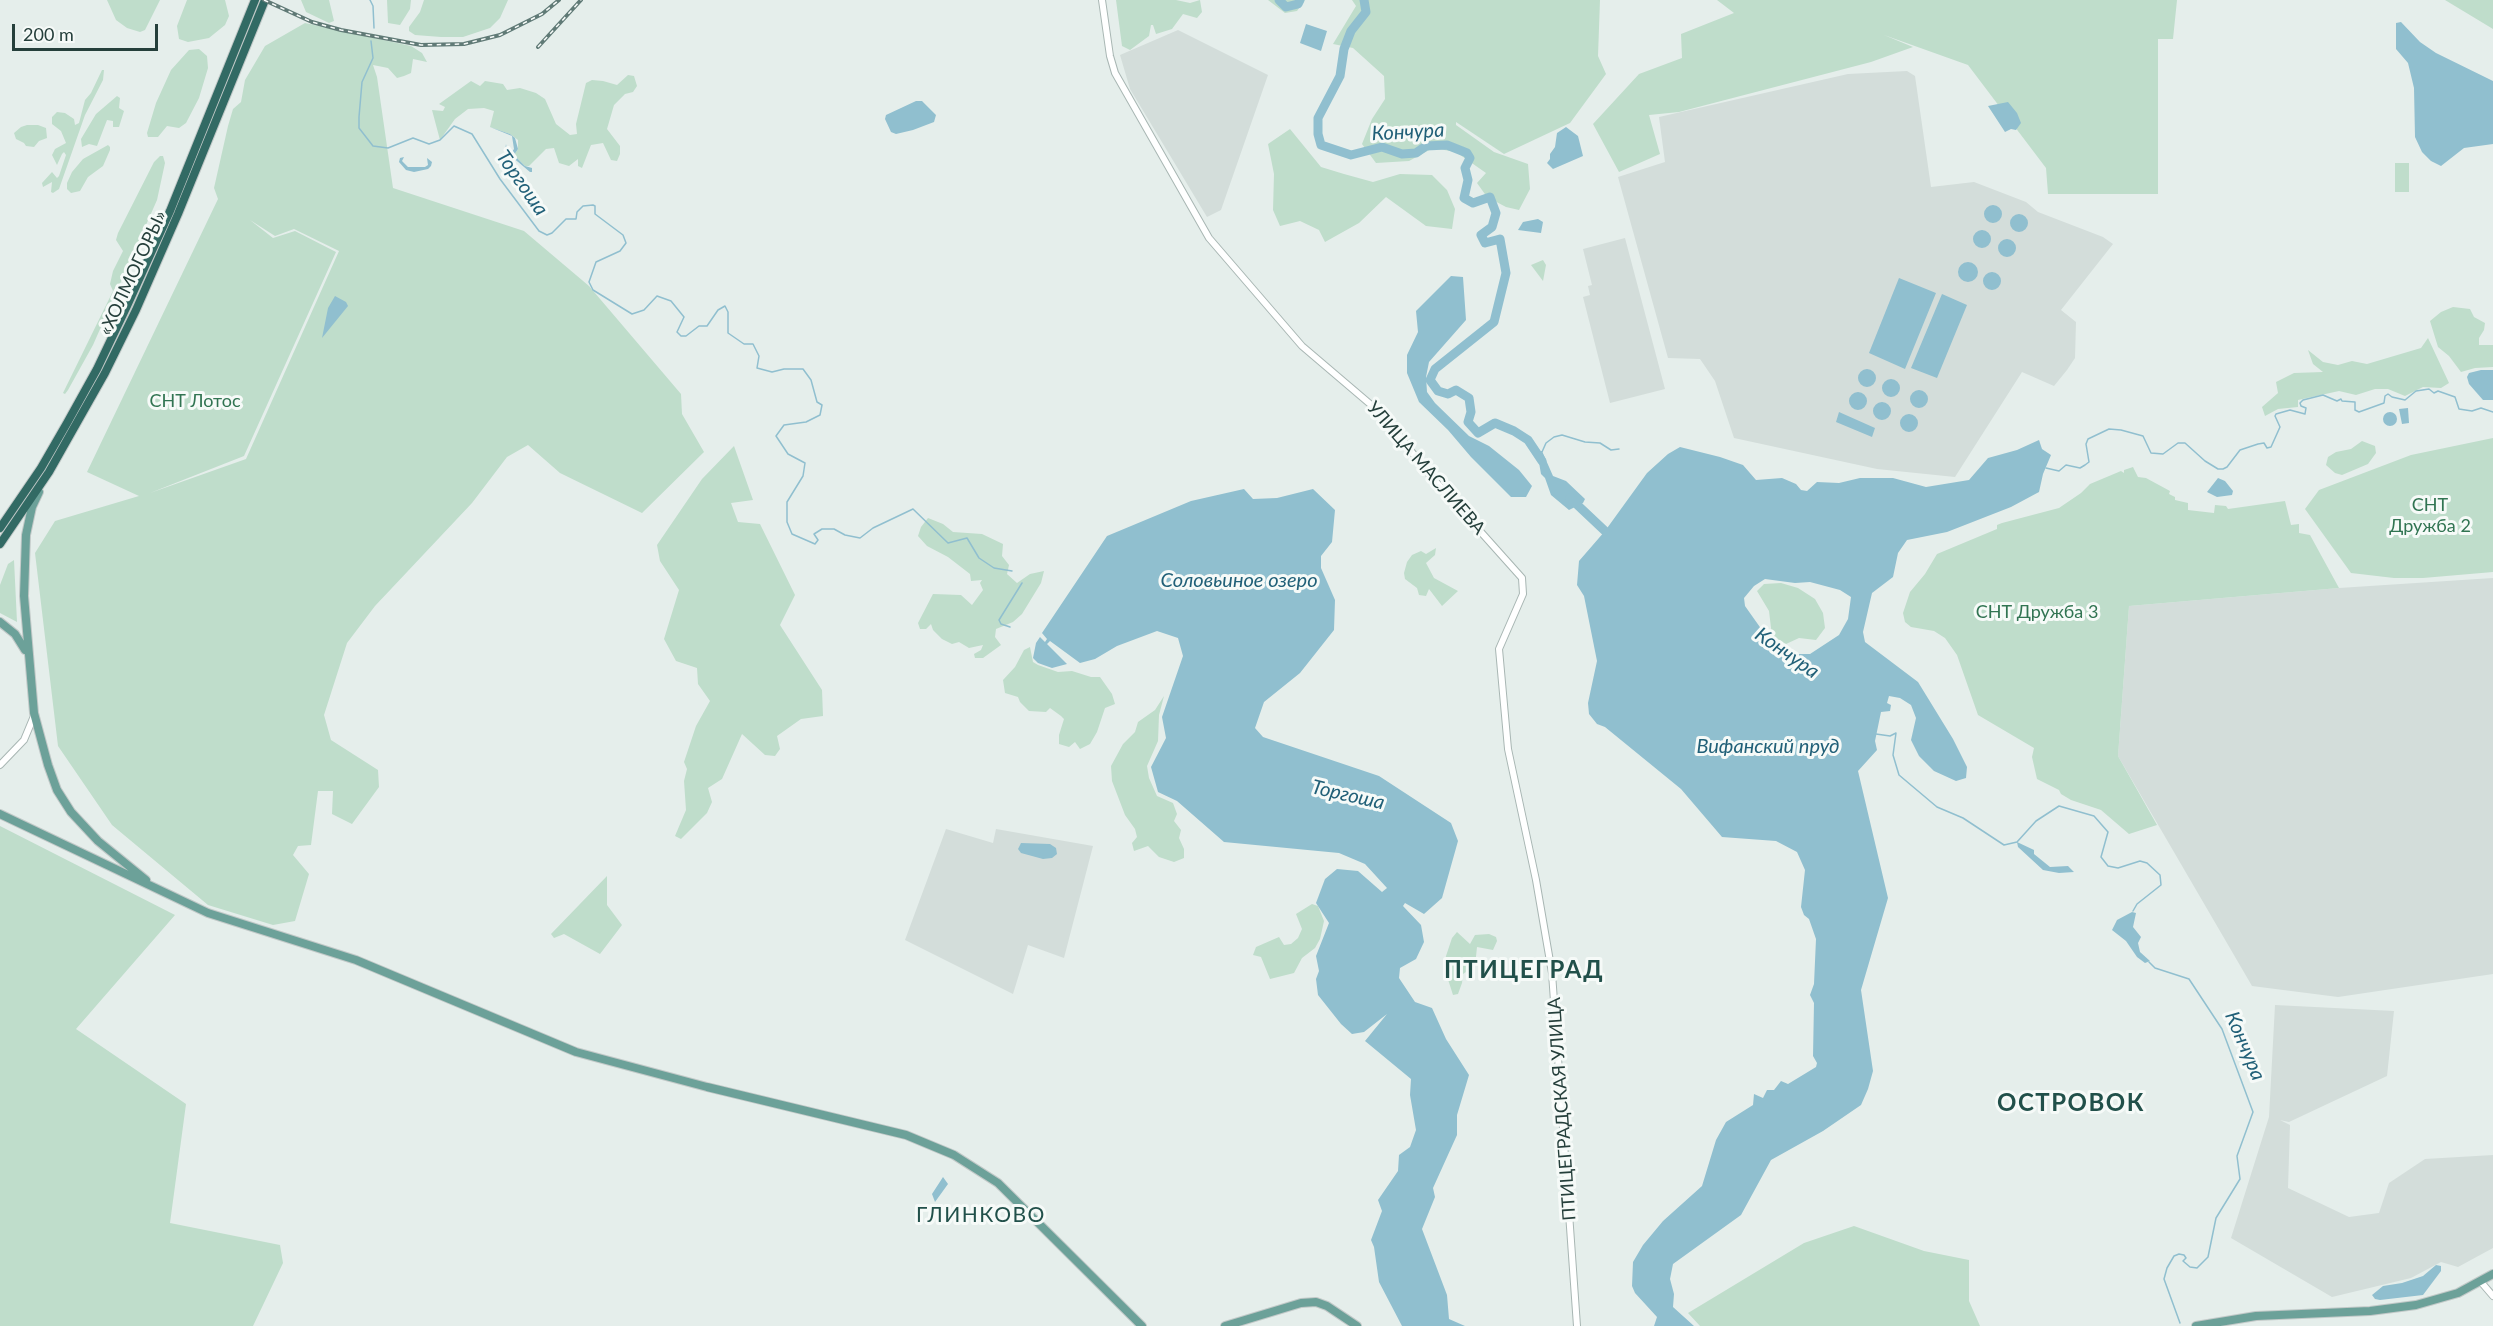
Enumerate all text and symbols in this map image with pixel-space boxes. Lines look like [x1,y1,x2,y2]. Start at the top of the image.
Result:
scale bar [15,12,160,50]
text: 200 m [23,23,74,45]
water label: Кончура [1371,118,1445,146]
water label: Торгоша [491,146,553,220]
street label: «ХОЛМОГОРЫ» [95,207,171,339]
park label: СНТ Лотос [149,390,241,412]
street label: УЛИЦА МАСЛИЕВА [1362,397,1490,539]
park label: СНТ Дружба 2 [2389,494,2471,536]
water label: Соловьиное озеро [1160,569,1318,593]
park label: СНТ Дружба 3 [1976,601,2098,623]
water label: Кончура [1750,622,1824,684]
water label: Вифанский пруд [1696,735,1840,759]
water label: Торгоша [1309,775,1387,815]
district label: ПТИЦЕГРАД [1444,956,1604,984]
street label: ПТИЦЕГРАДСКАЯ УЛИЦА [1543,997,1581,1221]
water label: Кончура [2220,1008,2270,1084]
district label: ОСТРОВОК [1997,1089,2145,1117]
district label: ГЛИНКОВО [916,1202,1046,1228]

